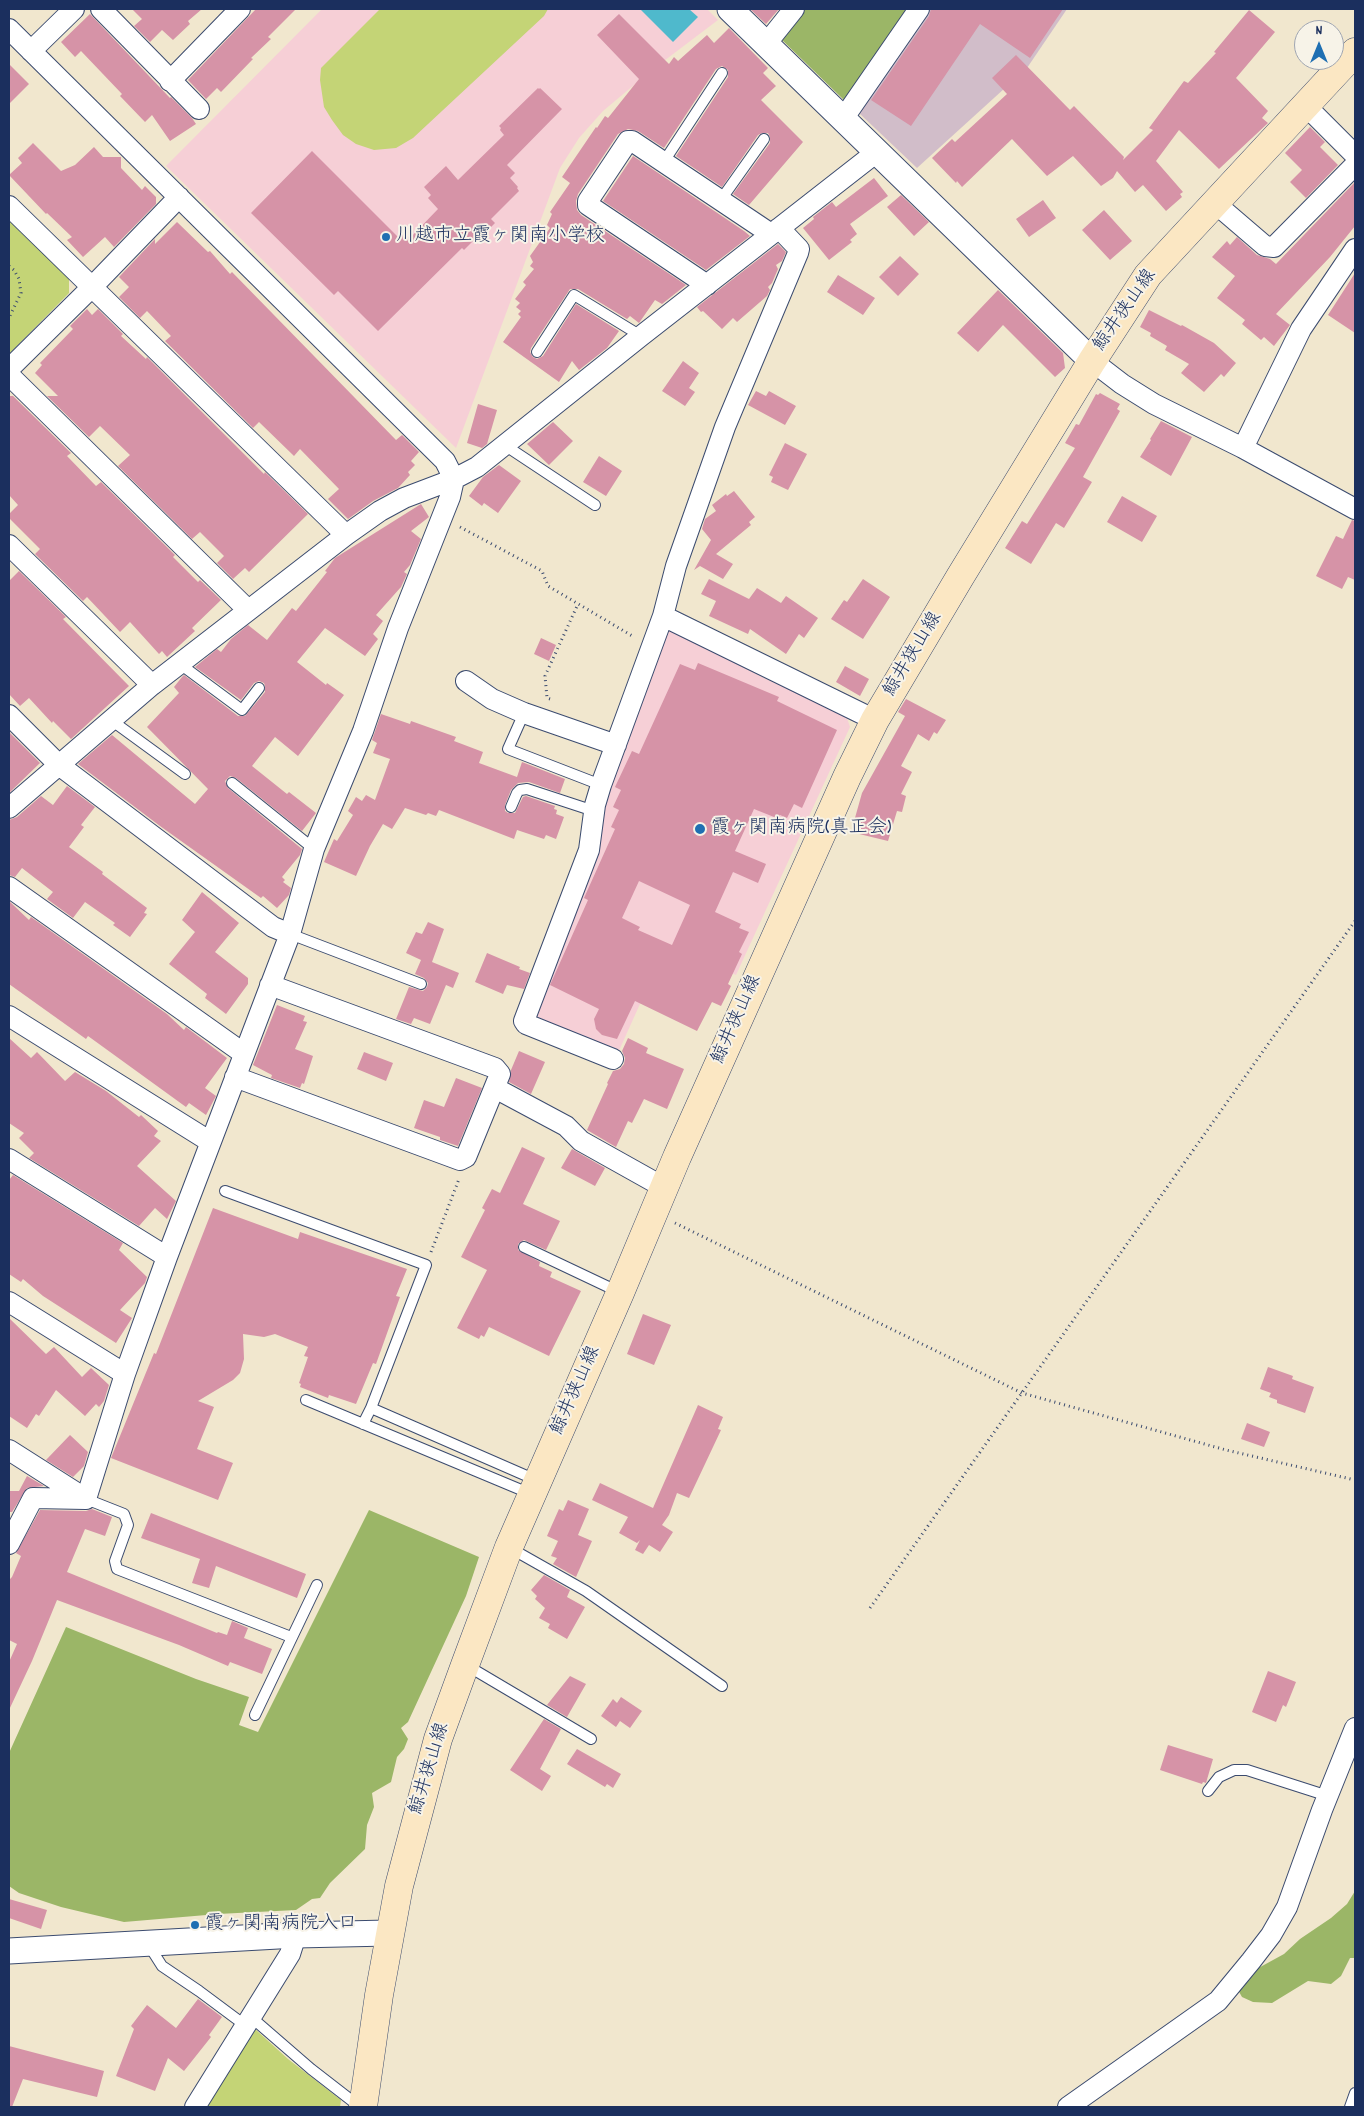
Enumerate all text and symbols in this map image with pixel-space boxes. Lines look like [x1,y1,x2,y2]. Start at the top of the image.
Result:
north arrow [1294,20,1344,70]
text: N [1316,21,1322,41]
place label: 川越市立霞ヶ関南小学校 [396,226,605,248]
marker: 川越市立霞ヶ関南小学校 [380,231,392,243]
street label: 鯨井狭山線 [1089,266,1163,356]
street label: 鯨井狭山線 [880,608,948,702]
place label: 霞ヶ関南病院(真正会) [711,818,891,840]
marker: 霞ヶ関南病院(真正会) [693,822,707,836]
street label: 鯨井狭山線 [708,972,768,1068]
street label: 鯨井狭山線 [547,1343,607,1439]
street label: 鯨井狭山線 [406,1720,456,1818]
place label: 霞ヶ関南病院入口 [205,1914,357,1936]
marker: 霞ヶ関南病院入口 [189,1919,201,1931]

